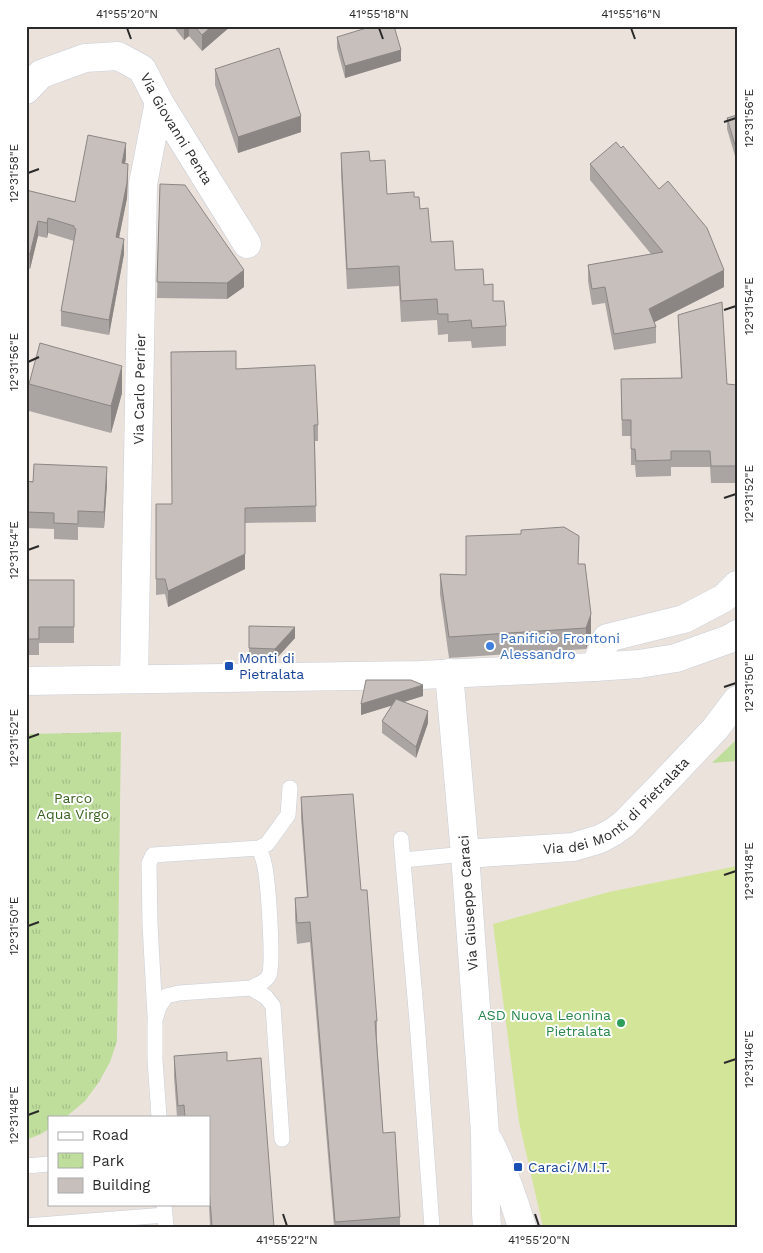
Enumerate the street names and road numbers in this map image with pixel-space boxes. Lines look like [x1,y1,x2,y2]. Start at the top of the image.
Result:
street label: Via Giovanni Penta [137,70,216,187]
street label: Via Carlo Perrier [130,333,148,445]
street label: Via dei Monti di Pietralata [542,754,692,857]
street label: Via Giuseppe Caraci [455,835,481,971]

